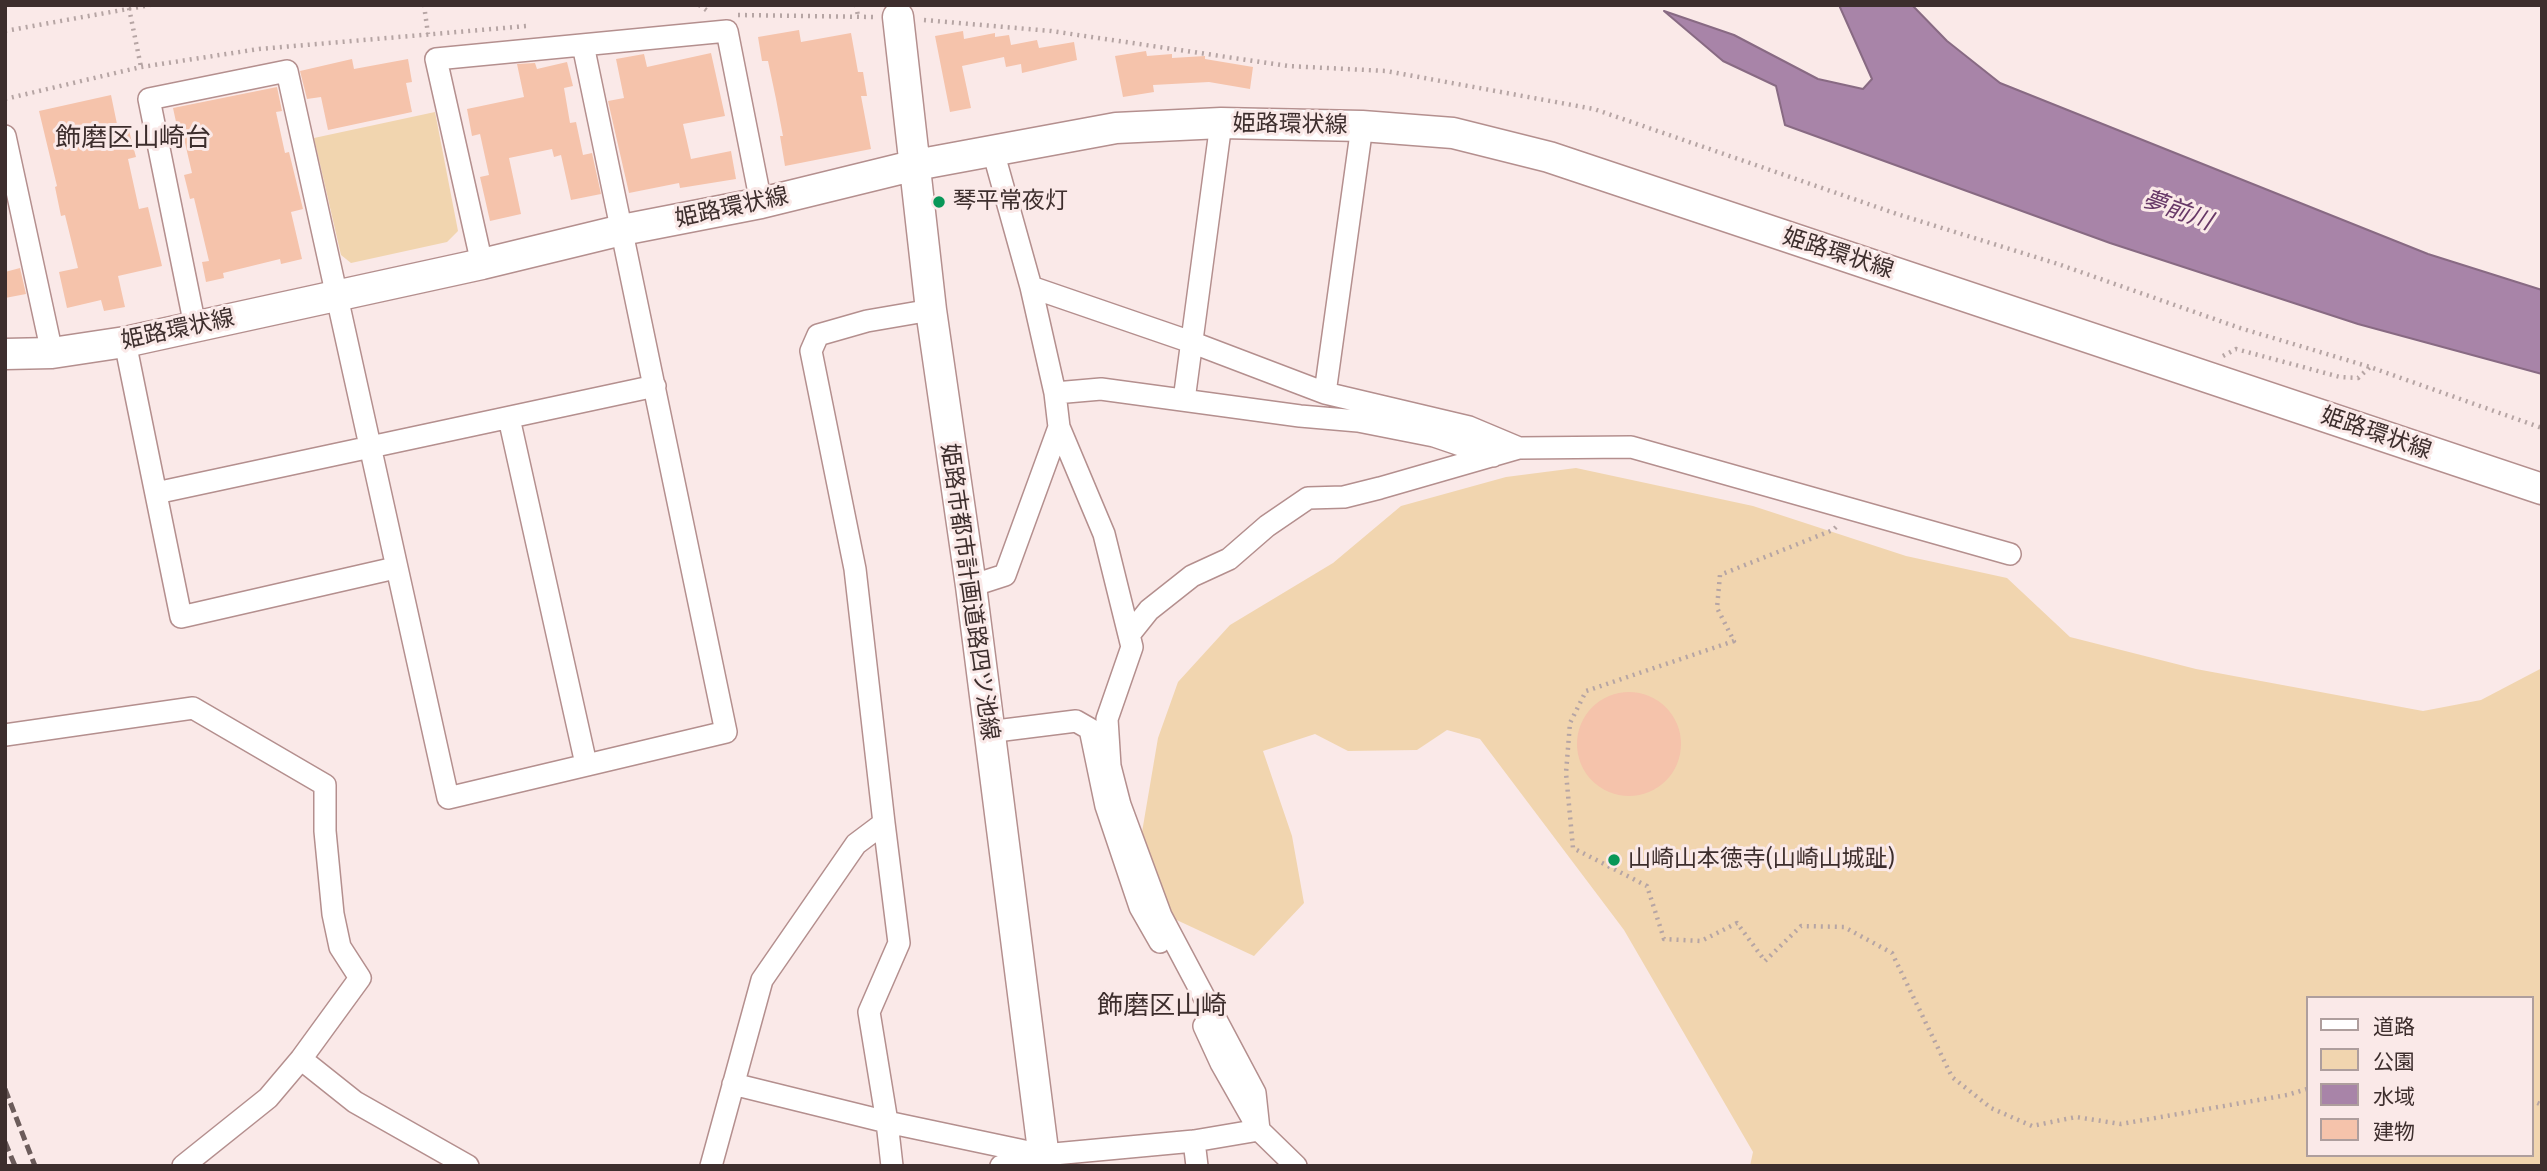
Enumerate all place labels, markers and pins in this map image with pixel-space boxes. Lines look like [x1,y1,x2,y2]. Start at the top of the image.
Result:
place label: 琴平常夜灯 [953,188,1068,216]
marker: 琴平常夜灯 [931,194,947,210]
place label: 山崎山本徳寺(山崎山城趾) [1628,846,1895,874]
marker: 山崎山本徳寺(山崎山城趾) [1606,852,1622,868]

